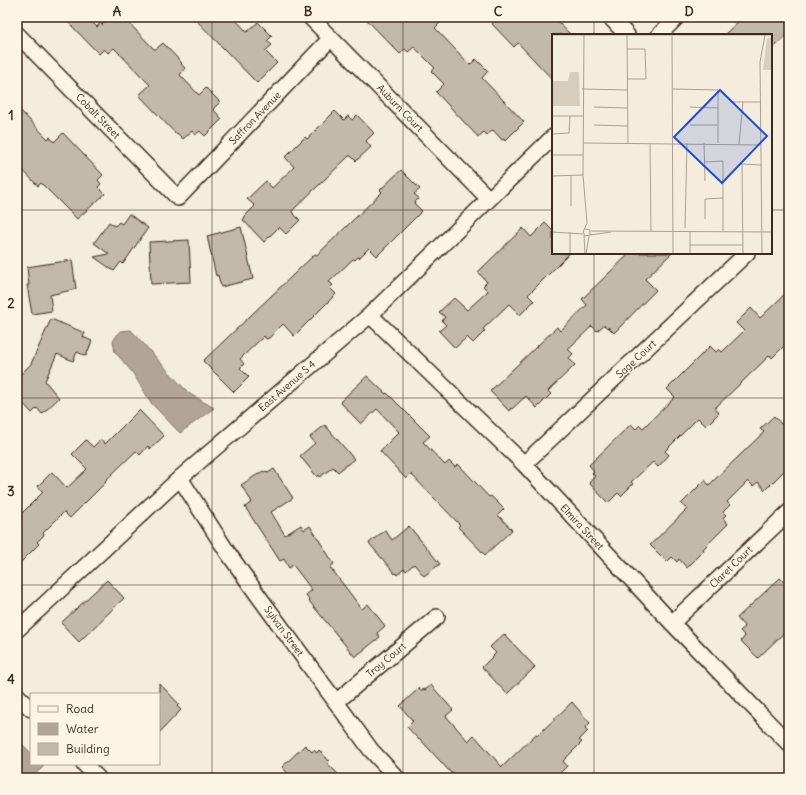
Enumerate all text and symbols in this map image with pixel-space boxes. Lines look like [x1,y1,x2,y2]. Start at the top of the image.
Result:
text: A [113,3,122,20]
text: B [304,3,313,20]
text: C [494,3,503,20]
text: D [684,3,694,20]
inset map [552,34,772,254]
street label: Auburn Court [374,81,426,135]
street label: Saffron Avenue [226,89,284,147]
street label: Cobalt Street [73,91,123,142]
text: 1 [8,107,14,124]
text: 2 [7,295,15,312]
street label: Sage Court [613,337,659,381]
street label: East Avenue S 4 [256,358,318,414]
text: 3 [7,483,15,500]
street label: Elmira Street [558,501,607,553]
street label: Claret Court [707,543,756,591]
street label: Sylvan Street [261,603,307,659]
street label: Troy Court [364,639,409,680]
text: 4 [7,671,15,688]
legend [30,693,160,765]
text: Road [66,701,94,716]
text: Water [66,721,99,736]
text: Building [66,741,110,756]

